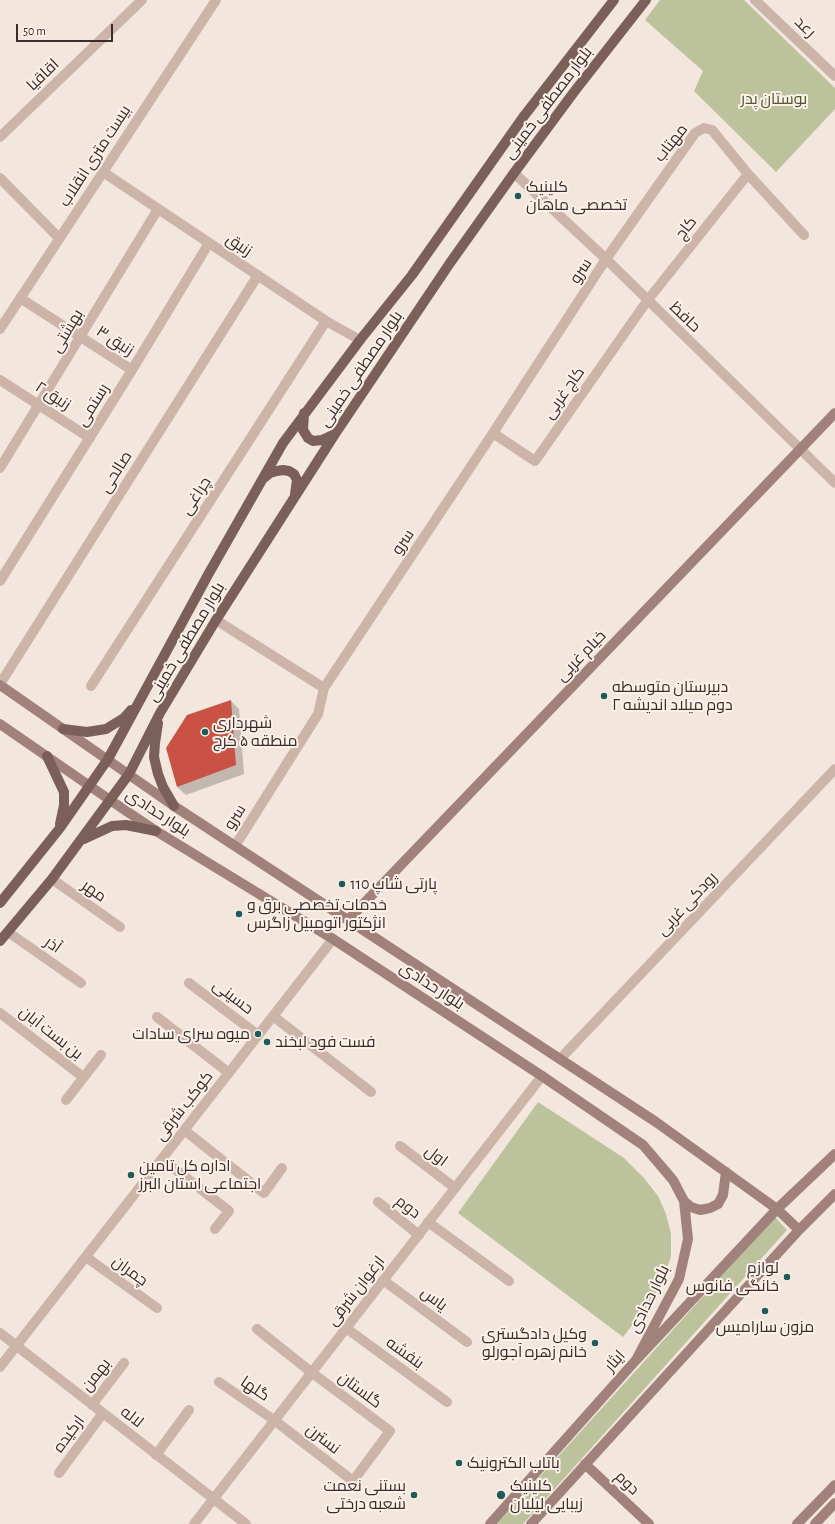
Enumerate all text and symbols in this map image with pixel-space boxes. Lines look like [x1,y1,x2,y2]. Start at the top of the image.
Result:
street label: رعد [790,12,820,42]
scale bar [18,16,115,42]
text: 50 m [23,25,46,37]
street label: بلوار مصطفی خمینی [499,43,597,163]
street label: اقاقیا [23,55,63,95]
park label: بوستان پدر [741,89,807,109]
street label: بیست متری انقلاب [55,102,135,210]
street label: مهتاب [650,120,692,166]
place label: کلینیک تخصصی ماهان [526,177,627,215]
marker: کلینیک تخصصی ماهان [513,191,523,201]
street label: کاج [671,213,701,243]
street label: زنبق [222,229,256,261]
street label: سرو [566,255,596,287]
street label: حافظ [665,298,705,336]
street label: بهشتی [47,306,87,356]
street label: بلوار مصطفی خمینی [315,307,407,431]
street label: زنبق ۳ [93,322,137,360]
street label: کاج غربی [539,363,589,423]
street label: زنبق ۲ [32,377,74,415]
street label: رستمی [72,380,114,430]
street label: صالحی [96,447,136,497]
street label: چراغی [177,473,215,519]
street label: سرو [388,526,418,558]
street label: بلوار مصطفی خمینی [143,579,229,705]
street label: خیام غربی [552,626,610,686]
place label: دبیرستان متوسطه دوم میلاد اندیشه ۲ [612,677,733,715]
marker: دبیرستان متوسطه دوم میلاد اندیشه ۲ [599,691,609,701]
place label: شهرداری منطقه ۵ کرج [213,713,298,751]
marker: شهرداری منطقه ۵ کرج [200,727,210,737]
street label: بلوار حدادی [122,785,194,841]
street label: سرو [220,801,250,833]
street label: رودکی غربی [653,868,721,940]
place label: پارتی شاپ 110 [350,874,437,894]
street label: مهر [78,876,110,906]
marker: پارتی شاپ 110 [337,879,347,889]
place label: خدمات تخصصی برق و انژکتور اتومبیل زاگرس [247,895,387,933]
marker: خدمات تخصصی برق و انژکتور اتومبیل زاگرس [234,909,244,919]
street label: آذر [41,932,65,958]
street label: بلوار حدادی [396,958,468,1014]
street label: حسینی [209,975,257,1019]
street label: بن بست آبان [15,1002,87,1064]
place label: میوه سرای سادات [132,1024,250,1044]
marker: میوه سرای سادات [253,1029,263,1039]
place label: فست فود لبخند [275,1032,376,1052]
marker: فست فود لبخند [262,1037,272,1047]
street label: کوکب شرقی [151,1067,217,1145]
street label: اول [421,1141,451,1171]
place label: اداره کل تامین اجتماعی استان البرز [139,1156,261,1194]
marker: اداره کل تامین اجتماعی استان البرز [126,1170,136,1180]
street label: دوم [392,1191,424,1223]
street label: چمران [108,1252,152,1290]
street label: ارغوان شرقی [323,1252,389,1330]
place label: لوازم خانگی فانوس [686,1258,779,1296]
street label: بلوار حدادی [624,1262,674,1336]
marker: لوازم خانگی فانوس [782,1272,792,1282]
street label: یاس [417,1283,451,1315]
marker: مزون سارامیس [760,1306,770,1316]
place label: مزون سارامیس [716,1317,814,1337]
place label: وکیل دادگستری خانم زهره آجورلو [482,1324,587,1362]
street label: بنفشه [382,1333,428,1373]
marker: وکیل دادگستری خانم زهره آجورلو [590,1338,600,1348]
street label: ایثار [600,1346,630,1376]
street label: بهمن [77,1355,115,1395]
street label: گلستان [334,1367,386,1413]
street label: گلها [237,1372,273,1406]
street label: لاله [117,1402,147,1432]
street label: ارکیده [49,1412,89,1456]
street label: نسترن [302,1420,344,1458]
place label: باتاب الکترونیک [467,1453,560,1473]
marker: باتاب الکترونیک [454,1458,464,1468]
street label: دوم [611,1467,643,1499]
place label: بستنی نعمت شعبه درختی [323,1476,406,1514]
place label: کلینیک زیبایی لیلیان [510,1476,583,1514]
marker: کلینیک زیبایی لیلیان [495,1489,507,1501]
marker: بستنی نعمت شعبه درختی [409,1490,419,1500]

